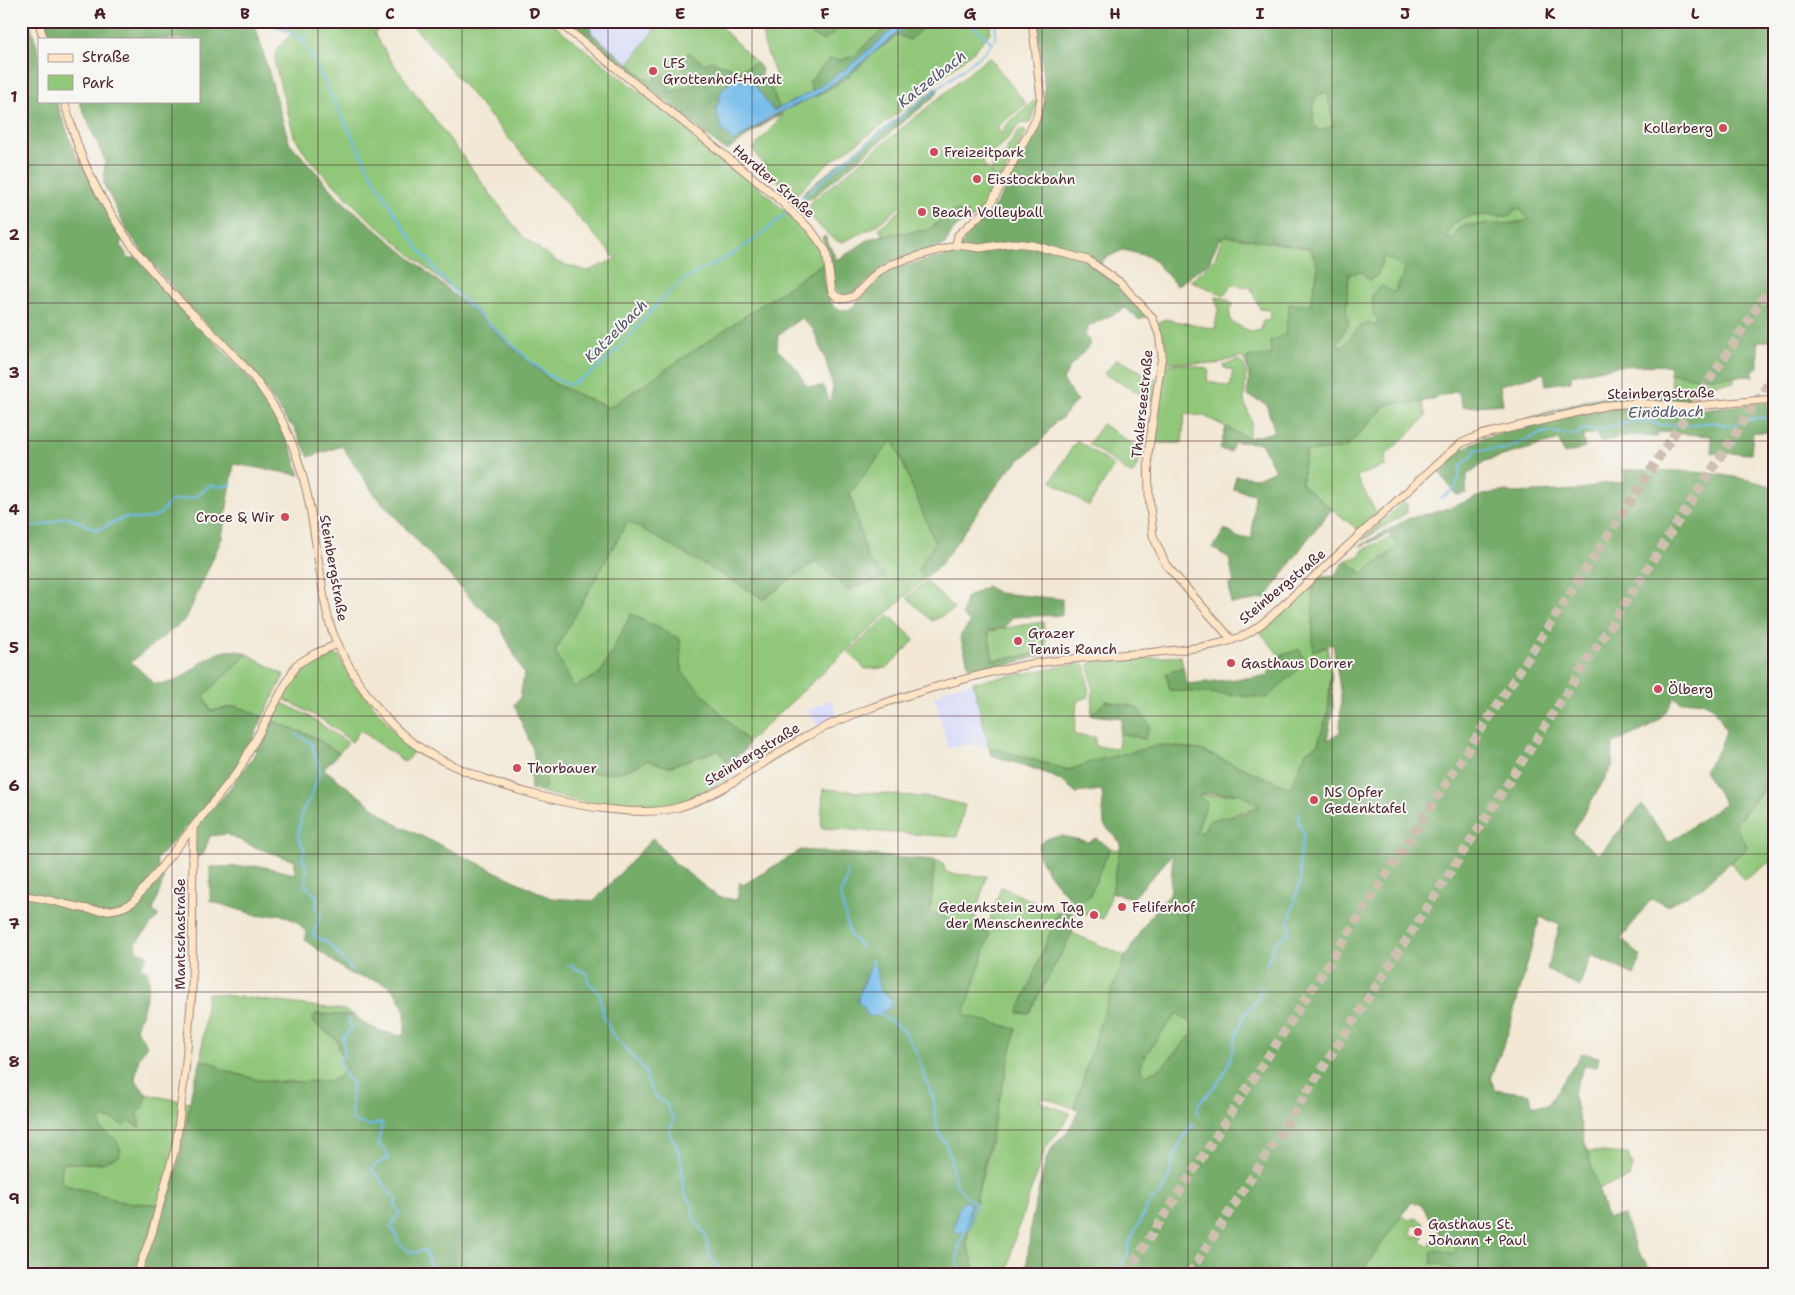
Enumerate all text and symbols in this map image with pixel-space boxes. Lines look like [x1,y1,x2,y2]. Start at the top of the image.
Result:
text: A [94,3,106,24]
text: B [240,3,250,24]
text: C [385,3,395,24]
text: D [529,3,541,24]
text: E [675,3,685,24]
text: F [820,3,830,24]
text: G [964,3,977,24]
text: H [1109,3,1121,24]
text: I [1256,3,1265,24]
text: J [1400,3,1410,24]
text: K [1545,3,1556,24]
text: L [1691,3,1700,24]
legend [38,38,200,102]
water label: Katzelbach [894,46,970,112]
text: Straße [82,47,130,67]
place label: LFS Grottenhof-Hardt [663,54,782,88]
marker: LFS Grottenhof-Hardt [647,65,659,77]
text: Park [82,73,114,93]
text: 1 [10,86,18,107]
place label: Kollerberg [1644,119,1713,137]
marker: Kollerberg [1717,122,1729,134]
street label: Hardter Straße [729,140,819,222]
place label: Freizeitpark [944,143,1024,161]
marker: Freizeitpark [928,146,940,158]
place label: Eisstockbahn [987,170,1076,188]
marker: Eisstockbahn [971,173,983,185]
place label: Beach Volleyball [932,203,1044,221]
marker: Beach Volleyball [916,206,928,218]
text: 2 [8,224,20,245]
water label: Katzelbach [580,295,652,367]
street label: Thalerseestraße [1127,349,1157,459]
text: 3 [8,362,20,383]
street label: Steinbergstraße [1607,383,1715,403]
water label: Einödbach [1628,401,1704,423]
text: 4 [8,499,20,520]
place label: Croce & Wir [196,508,275,526]
marker: Croce & Wir [279,511,291,523]
street label: Steinbergstraße [316,513,352,623]
street label: Steinbergstraße [1235,544,1329,628]
place label: Grazer Tennis Ranch [1028,624,1117,658]
marker: Grazer Tennis Ranch [1012,635,1024,647]
text: 5 [9,637,19,658]
place label: Gasthaus Dorrer [1241,654,1354,672]
marker: Gasthaus Dorrer [1225,657,1237,669]
place label: Ölberg [1668,680,1713,698]
marker: Ölberg [1652,683,1664,695]
street label: Steinbergstraße [701,718,803,789]
place label: Thorbauer [527,759,597,777]
marker: Thorbauer [511,762,523,774]
text: 6 [8,775,20,796]
place label: NS Opfer Gedenktafel [1324,783,1407,817]
marker: NS Opfer Gedenktafel [1308,794,1320,806]
street label: Mantschastraße [171,878,189,990]
place label: Gedenkstein zum Tag der Menschenrechte [938,898,1084,932]
place label: Feliferhof [1132,898,1196,916]
marker: Feliferhof [1116,901,1128,913]
marker: Gedenkstein zum Tag der Menschenrechte [1088,909,1100,921]
text: 7 [8,913,20,934]
text: 8 [8,1051,20,1072]
text: 9 [8,1188,20,1209]
place label: Gasthaus St. Johann + Paul [1428,1215,1528,1249]
marker: Gasthaus St. Johann + Paul [1412,1226,1424,1238]

